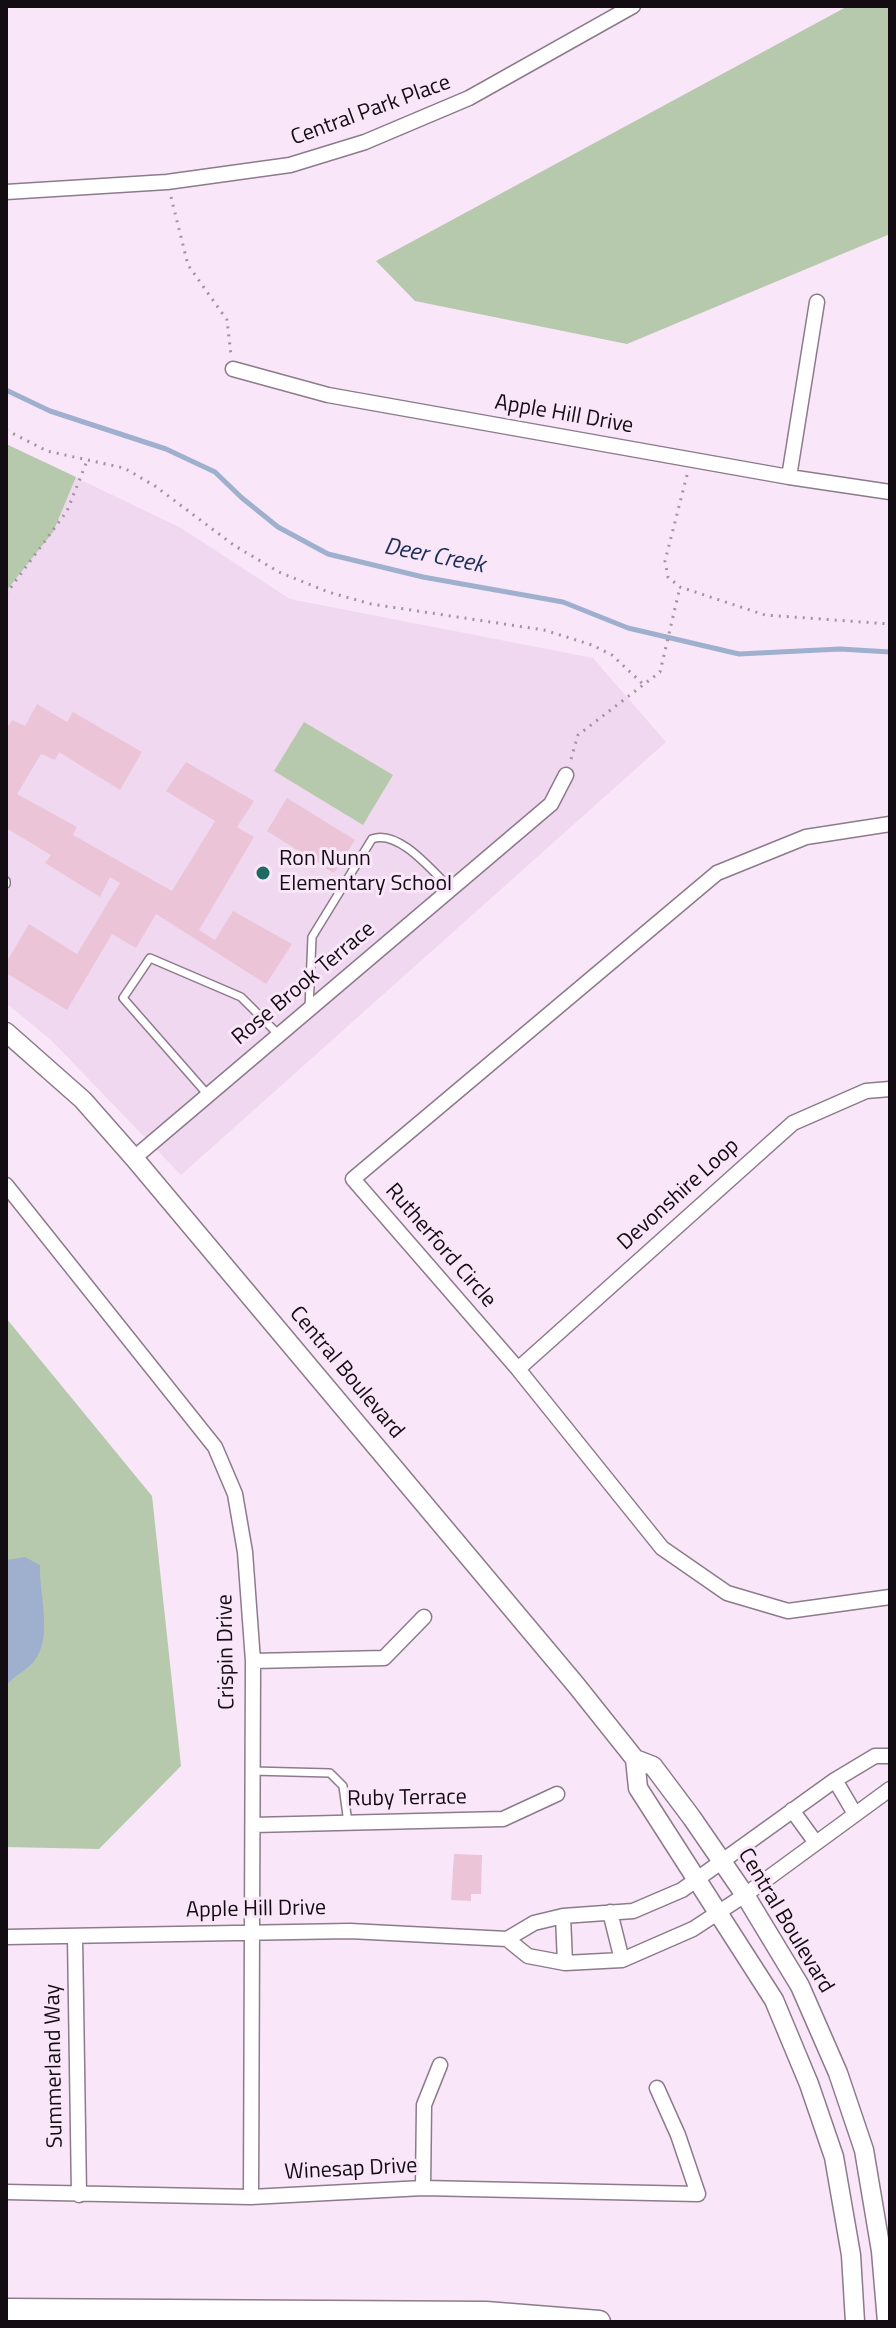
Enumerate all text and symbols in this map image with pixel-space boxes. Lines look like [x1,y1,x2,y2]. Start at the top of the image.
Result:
street label: Central Park Place [288,70,454,152]
street label: Apple Hill Drive [493,390,635,440]
water label: Deer Creek [381,533,487,581]
place label: Ron Nunn Elementary School [279,847,452,898]
marker: Ron Nunn Elementary School [254,864,272,882]
street label: Rose Brook Terrace [227,917,381,1051]
street label: Devonshire Loop [613,1134,745,1256]
street label: Rutherford Circle [379,1179,501,1313]
street label: Central Boulevard [283,1302,409,1444]
street label: Crispin Drive [213,1594,241,1710]
street label: Ruby Terrace [347,1785,467,1813]
street label: Central Boulevard [731,1844,839,1998]
street label: Apple Hill Drive [186,1896,326,1924]
street label: Summerland Way [40,1984,70,2148]
street label: Winesap Drive [284,2153,418,2187]

